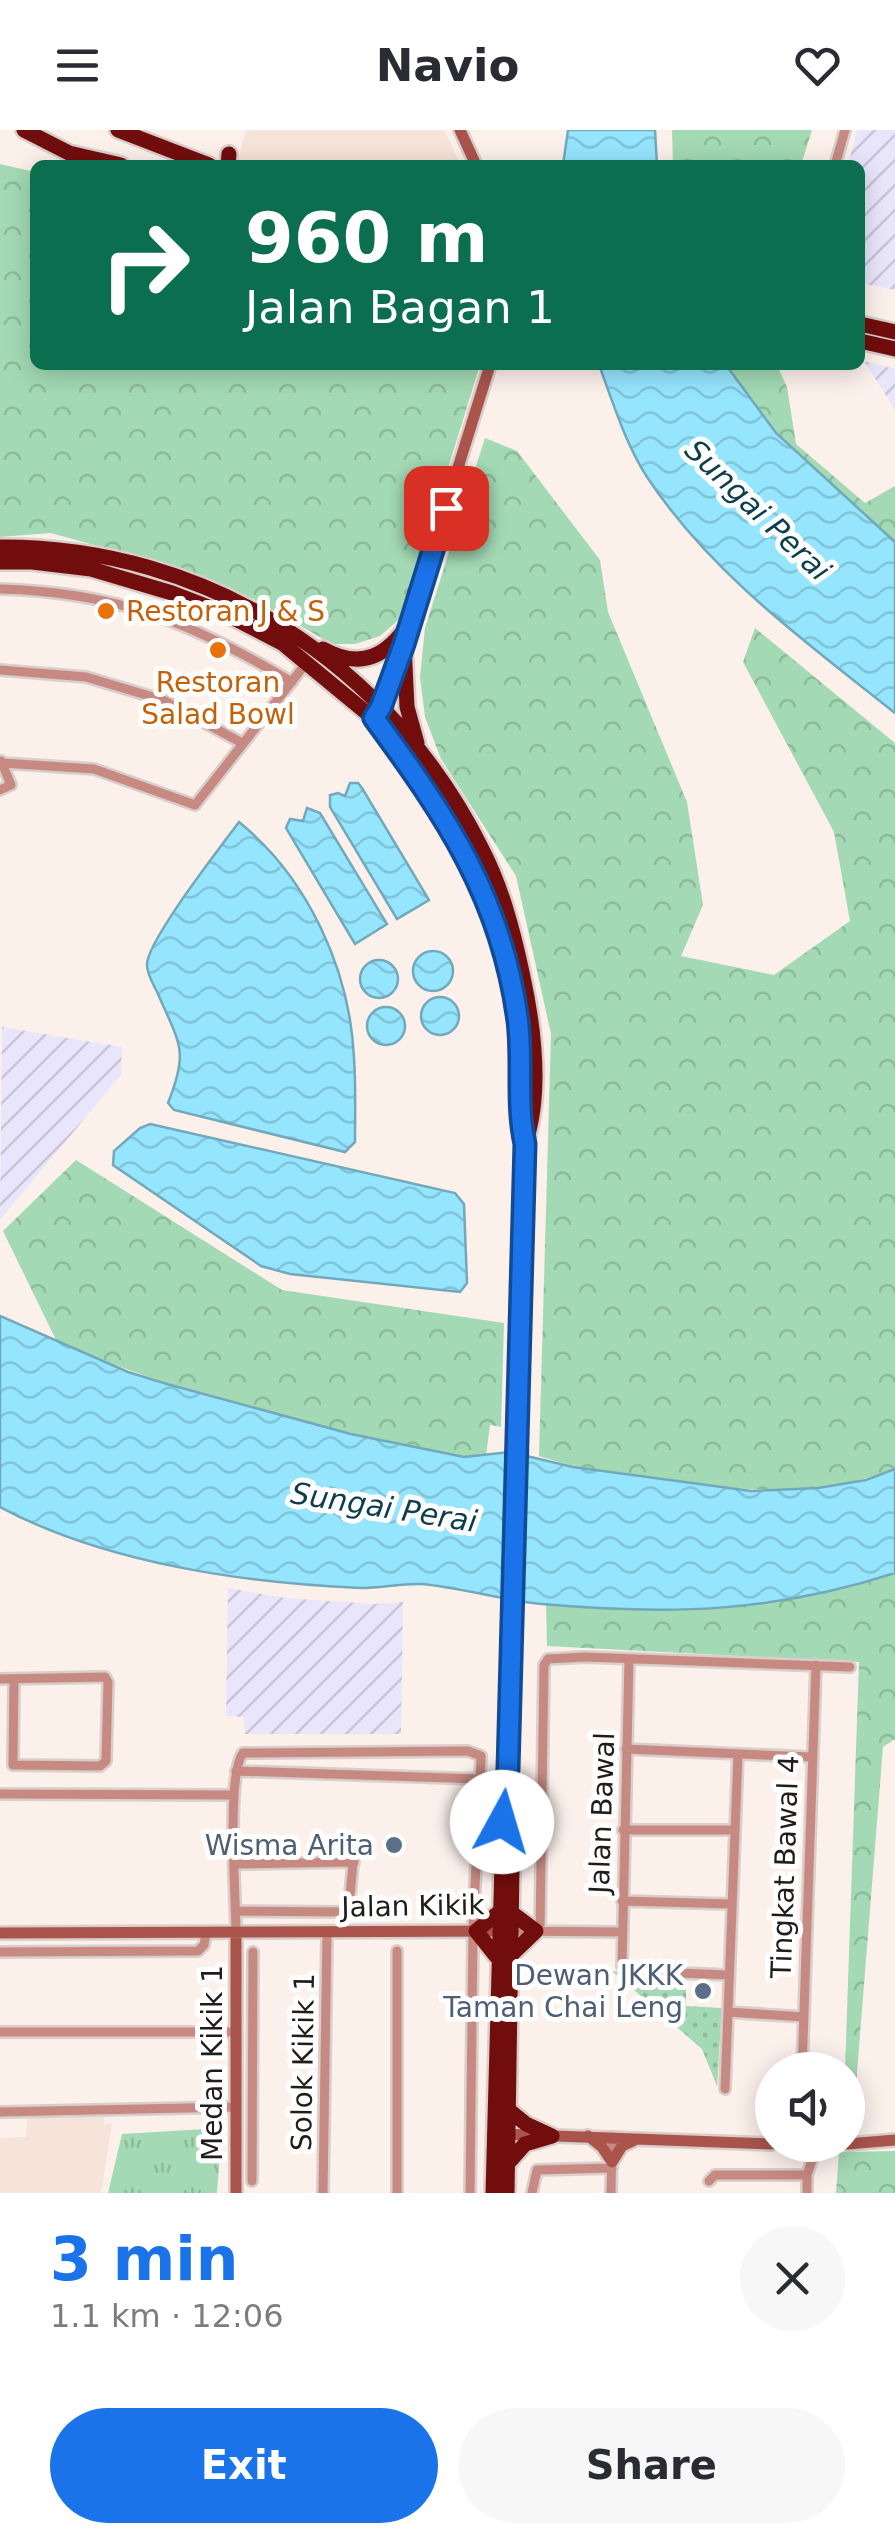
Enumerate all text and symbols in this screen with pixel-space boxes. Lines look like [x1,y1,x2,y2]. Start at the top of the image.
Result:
icon: menu [50,38,105,93]
icon: heart [790,38,845,93]
text: Navio [376,39,519,92]
text: 960 m [245,197,488,279]
icon: right [80,200,210,330]
text: Jalan Bagan 1 [245,281,555,334]
water label: Sungai Perai [678,432,838,588]
pin [404,466,489,551]
icon: arrive [419,481,474,536]
place label: Restoran J & S [126,595,325,628]
marker: Restoran J & S [95,600,117,622]
marker: Restoran Salad Bowl [207,639,229,661]
place label: Restoran Salad Bowl [141,666,295,731]
water label: Sungai Perai [288,1475,480,1539]
street label: Jalan Bawal [583,1732,621,1896]
street label: Tingkat Bawal 4 [765,1755,805,1980]
position arrow [450,1770,554,1874]
place label: Wisma Arita [205,1829,374,1862]
marker: Wisma Arita [383,1834,405,1856]
street label: Jalan Kikik [339,1888,486,1924]
place label: Dewan JKKK Taman Chai Leng [442,1959,684,2024]
street label: Medan Kikik 1 [196,1965,229,2161]
street label: Solok Kikik 1 [285,1973,321,2151]
marker: Dewan JKKK Taman Chai Leng [692,1980,714,2002]
map controls [755,2052,865,2162]
button: sound [755,2052,865,2162]
text: 3 min [50,2224,238,2294]
button: close [740,2226,845,2331]
text: 1.1 km · 12:06 [50,2297,284,2335]
button: Exit [50,2408,438,2523]
button: Share [458,2408,845,2523]

